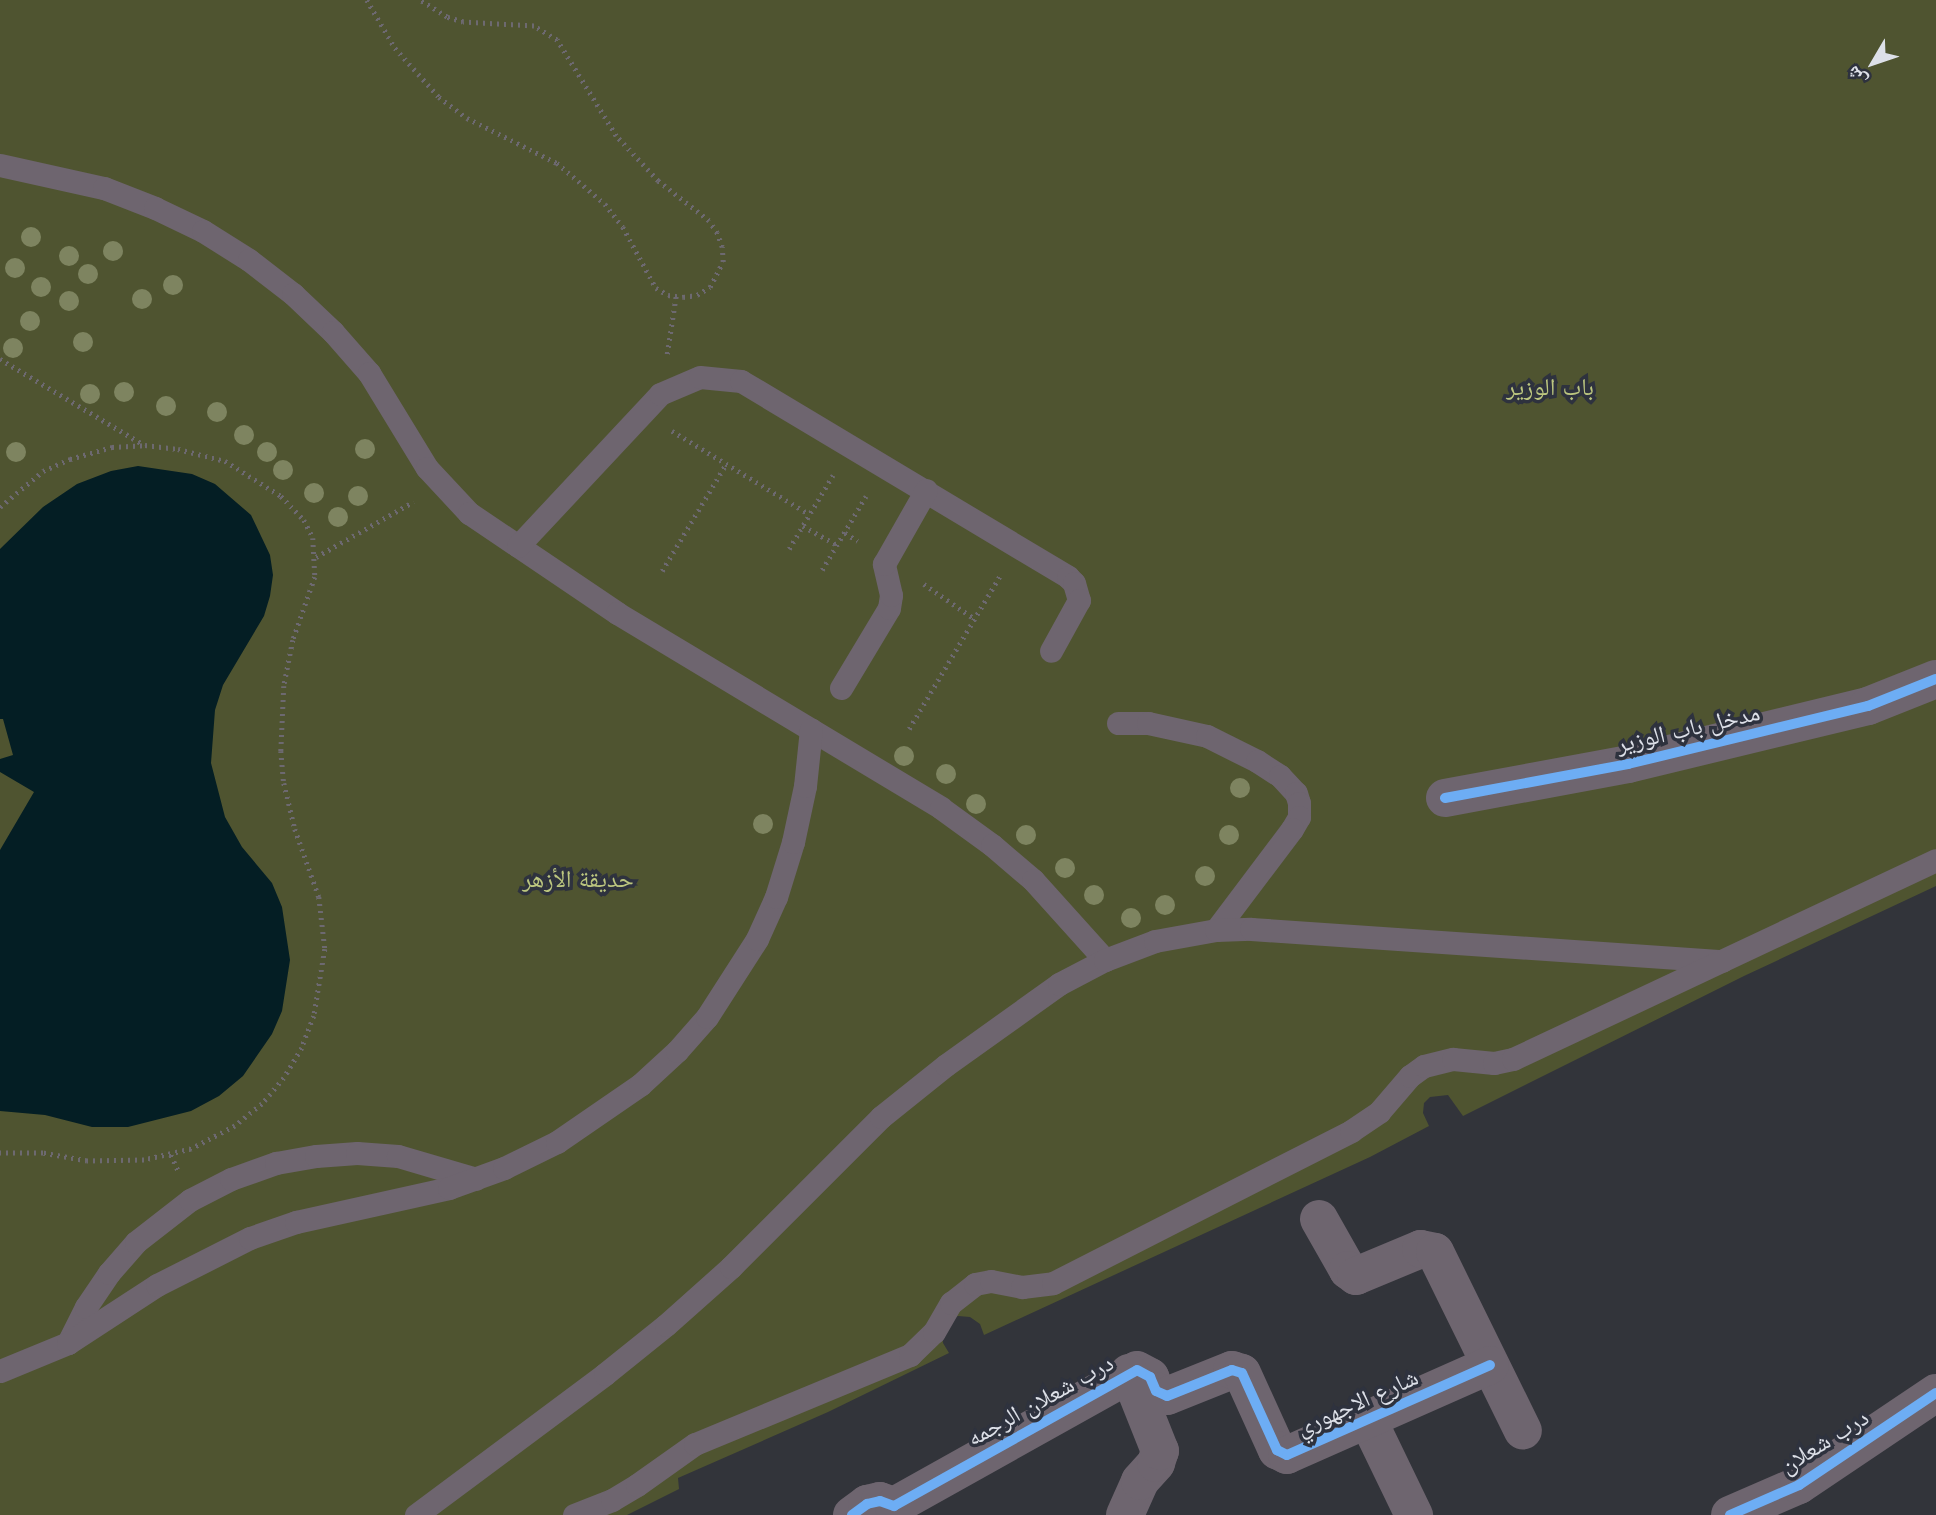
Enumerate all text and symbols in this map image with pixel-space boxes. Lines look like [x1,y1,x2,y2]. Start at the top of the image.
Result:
north arrow [1838,28,1908,98]
text: ش [1839,60,1873,93]
park label: باب الوزير [1506,373,1594,401]
street label: مدخل باب الوزير [1613,697,1763,759]
park label: حديقة الأزهر [522,865,634,893]
street label: درب شعلان الرجمه [962,1348,1118,1452]
street label: شارع الاجهوري [1291,1362,1423,1442]
street label: درب شعلان [1774,1402,1874,1480]

